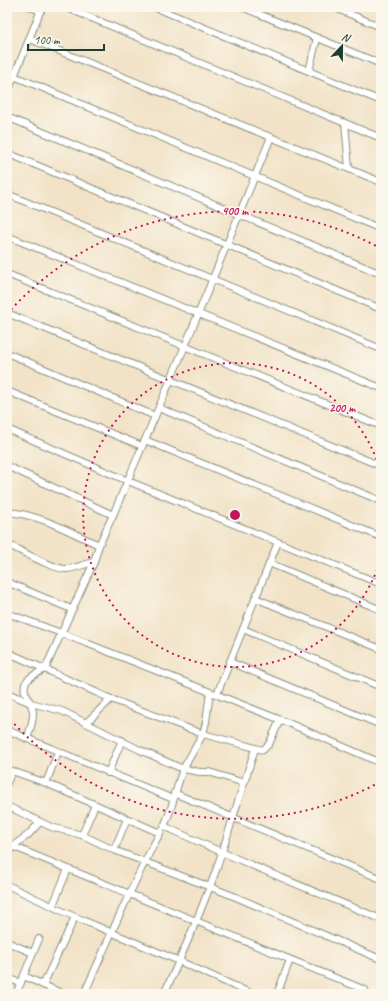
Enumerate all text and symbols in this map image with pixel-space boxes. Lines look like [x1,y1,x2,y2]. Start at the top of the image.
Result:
scale bar [28,26,104,52]
north arrow [322,26,362,66]
text: N [340,29,354,45]
text: 100 m [34,32,61,48]
text: 400 m [222,203,249,219]
text: 200 m [329,400,356,416]
centre of rings [228,508,242,522]

